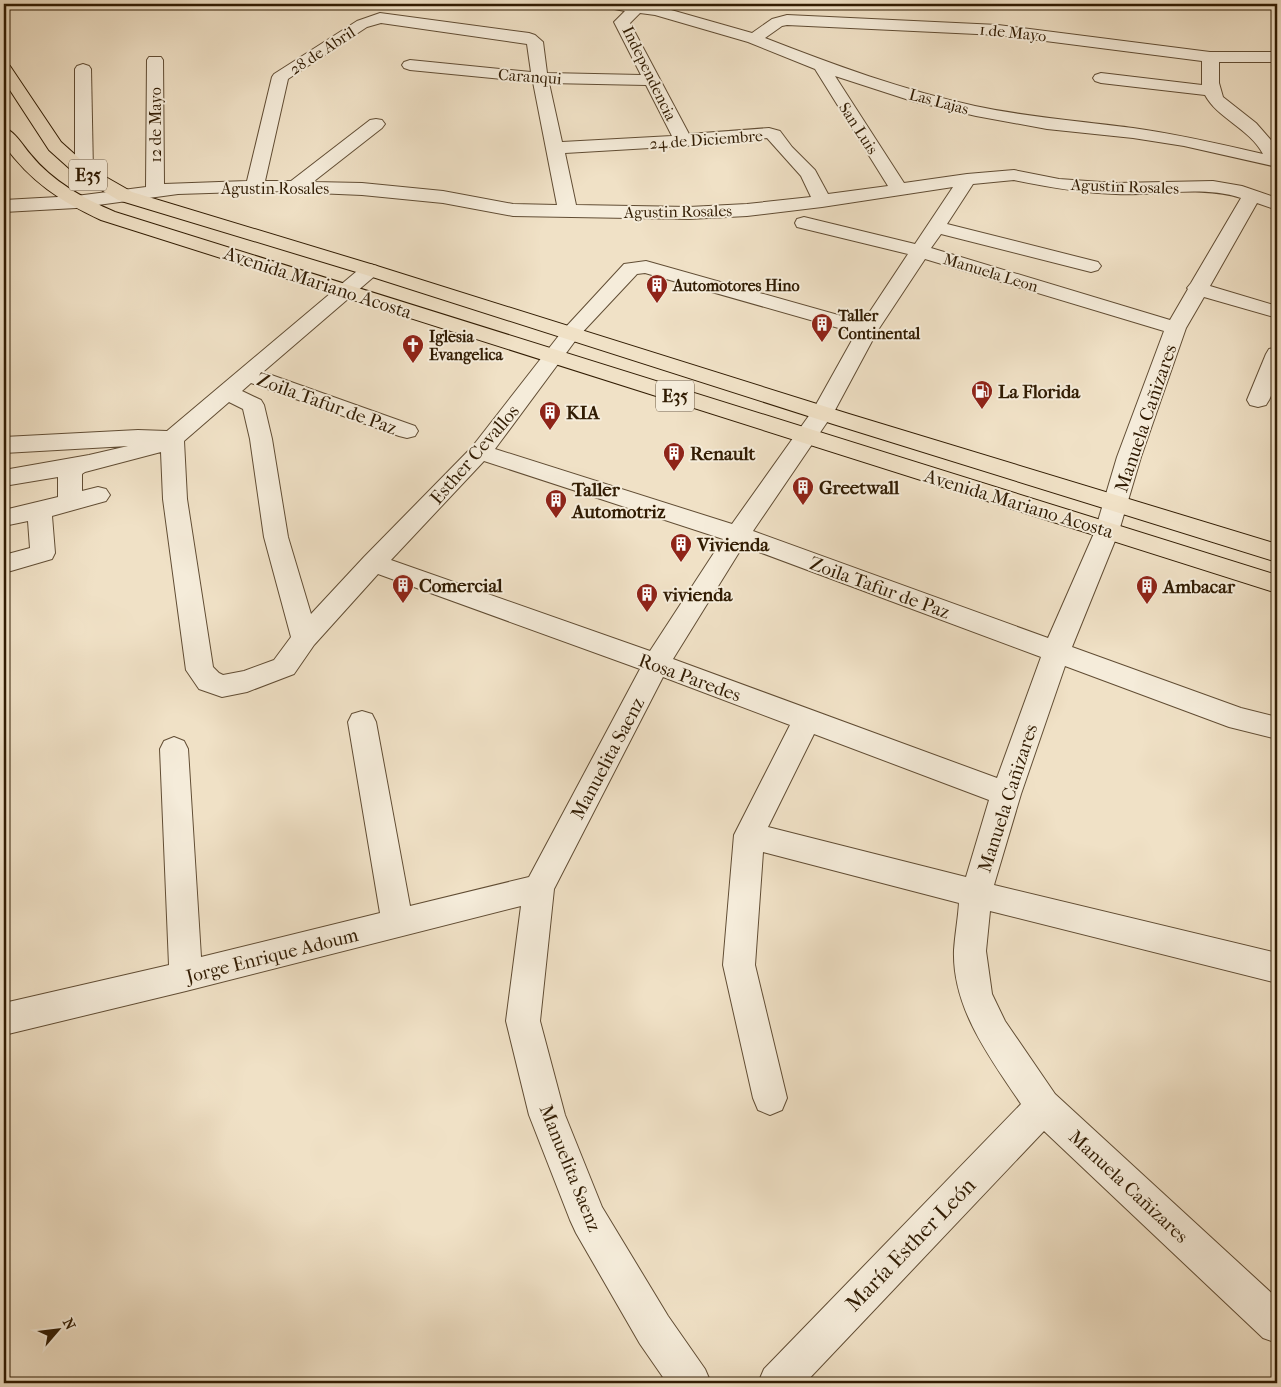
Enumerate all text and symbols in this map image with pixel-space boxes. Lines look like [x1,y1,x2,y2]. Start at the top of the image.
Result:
street label: 1 de Mayo [978,20,1047,45]
street label: 28 de Abril [286,22,359,79]
street label: Independencia [618,23,681,124]
street label: Caranqui [498,65,563,88]
street label: Las Lajas [907,84,971,119]
street label: 12 de Mayo [146,87,165,163]
street label: San Luis [835,99,882,158]
street label: 24 de Diciembre [649,126,763,153]
road number: E35 [69,160,107,190]
street label: Agustin Rosales [1070,175,1179,198]
street label: Agustin Rosales [220,179,329,198]
street label: Agustin Rosales [623,201,732,222]
street label: Avenida Mariano Acosta [220,242,415,324]
street label: Manuela Leon [941,249,1041,296]
building icon: Automotores Hino [645,273,669,304]
place label: Automotores Hino [672,276,800,295]
place label: Taller Continental [837,306,921,343]
building icon: Taller Continental [810,312,834,343]
place label: Iglesia Evangelica [429,327,504,365]
church icon: Iglesia Evangelica [401,333,425,364]
street label: Manuela Cañizares [1110,342,1182,495]
street label: Zoila Tafur de Paz [254,368,400,440]
fuel station icon: La Florida [970,379,994,410]
road number: E35 [656,381,694,412]
place label: La Florida [998,381,1081,403]
street label: Esther Cevallos [426,400,524,509]
building icon: KIA [538,400,562,431]
place label: KIA [566,402,600,424]
building icon: Renault [662,441,686,472]
place label: Renault [690,443,756,465]
street label: Avenida Mariano Acosta [921,464,1116,543]
building icon: Greetwall [791,475,815,506]
place label: Greetwall [819,477,900,499]
place label: Taller Automotriz [571,479,666,523]
building icon: Taller Automotriz [544,488,568,519]
building icon: Vivienda [669,532,693,563]
place label: Vivienda [696,534,770,556]
street label: Zoila Tafur de Paz [807,552,953,624]
building icon: Comercial [391,573,415,604]
building icon: Ambacar [1135,574,1159,605]
place label: Comercial [419,575,503,597]
place label: Ambacar [1162,576,1236,598]
building icon: vivienda [635,582,659,613]
place label: vivienda [662,584,734,606]
street label: Rosa Paredes [636,649,744,707]
street label: Manuelita Saenz [567,694,649,823]
street label: Manuela Cañizares [974,721,1042,875]
street label: Jorge Enrique Adoum [182,924,361,989]
street label: Manuelita Saenz [535,1102,606,1235]
street label: Manuela Cañizares [1064,1126,1192,1248]
street label: María Esther León [840,1172,981,1317]
north arrow [32,1304,82,1354]
text: N [59,1315,79,1333]

